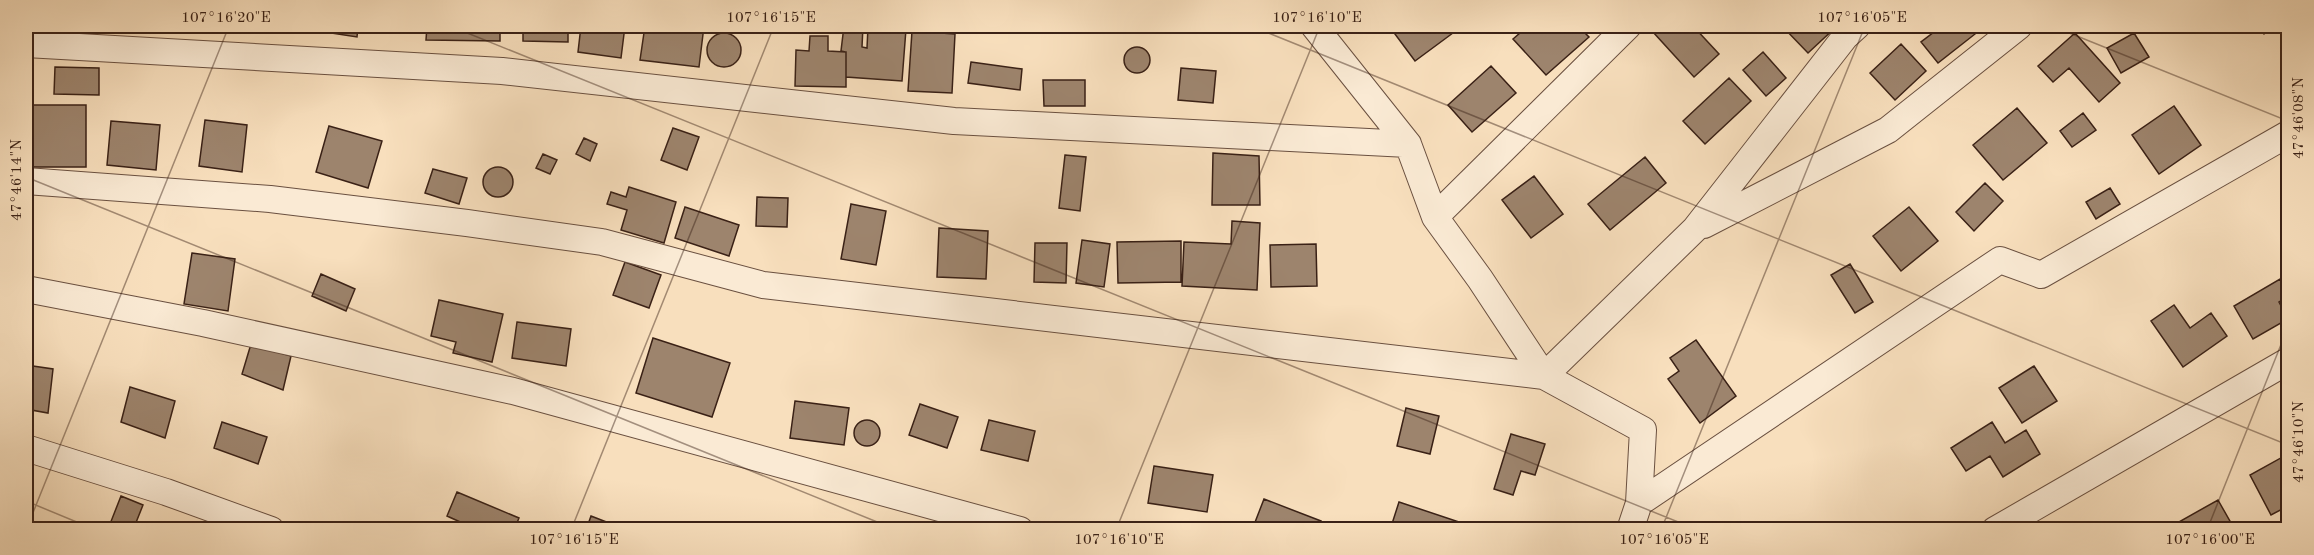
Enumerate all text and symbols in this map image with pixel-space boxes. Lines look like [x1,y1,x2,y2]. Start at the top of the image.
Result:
text: 107°16'20"E [181,11,271,26]
text: 107°16'15"E [726,11,816,26]
text: 107°16'10"E [1272,11,1362,26]
text: 107°16'05"E [1817,11,1907,26]
text: 47°46'08"N [2292,77,2307,159]
text: 47°46'14"N [10,139,25,221]
text: 47°46'10"N [2292,401,2307,483]
text: 107°16'15"E [529,533,619,548]
text: 107°16'10"E [1074,533,1164,548]
text: 107°16'05"E [1619,533,1709,548]
text: 107°16'00"E [2165,533,2255,548]

